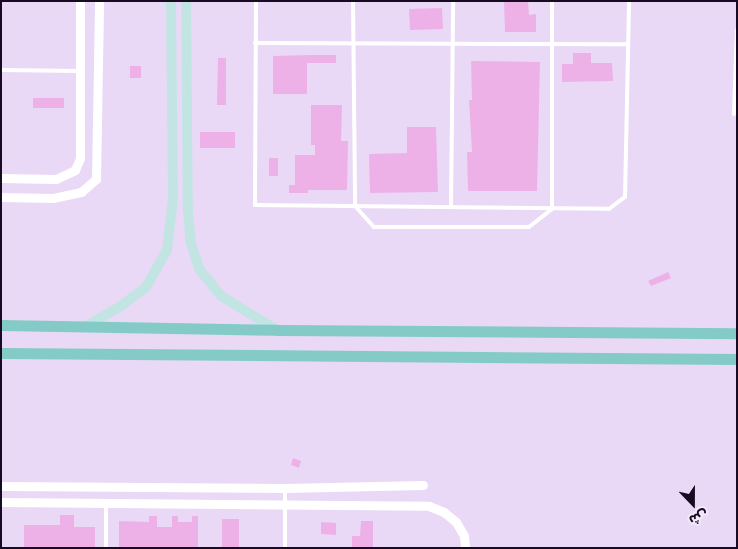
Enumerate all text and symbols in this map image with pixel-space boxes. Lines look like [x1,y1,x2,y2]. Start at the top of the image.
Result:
north arrow [668,479,718,529]
text: ش [687,507,711,530]

